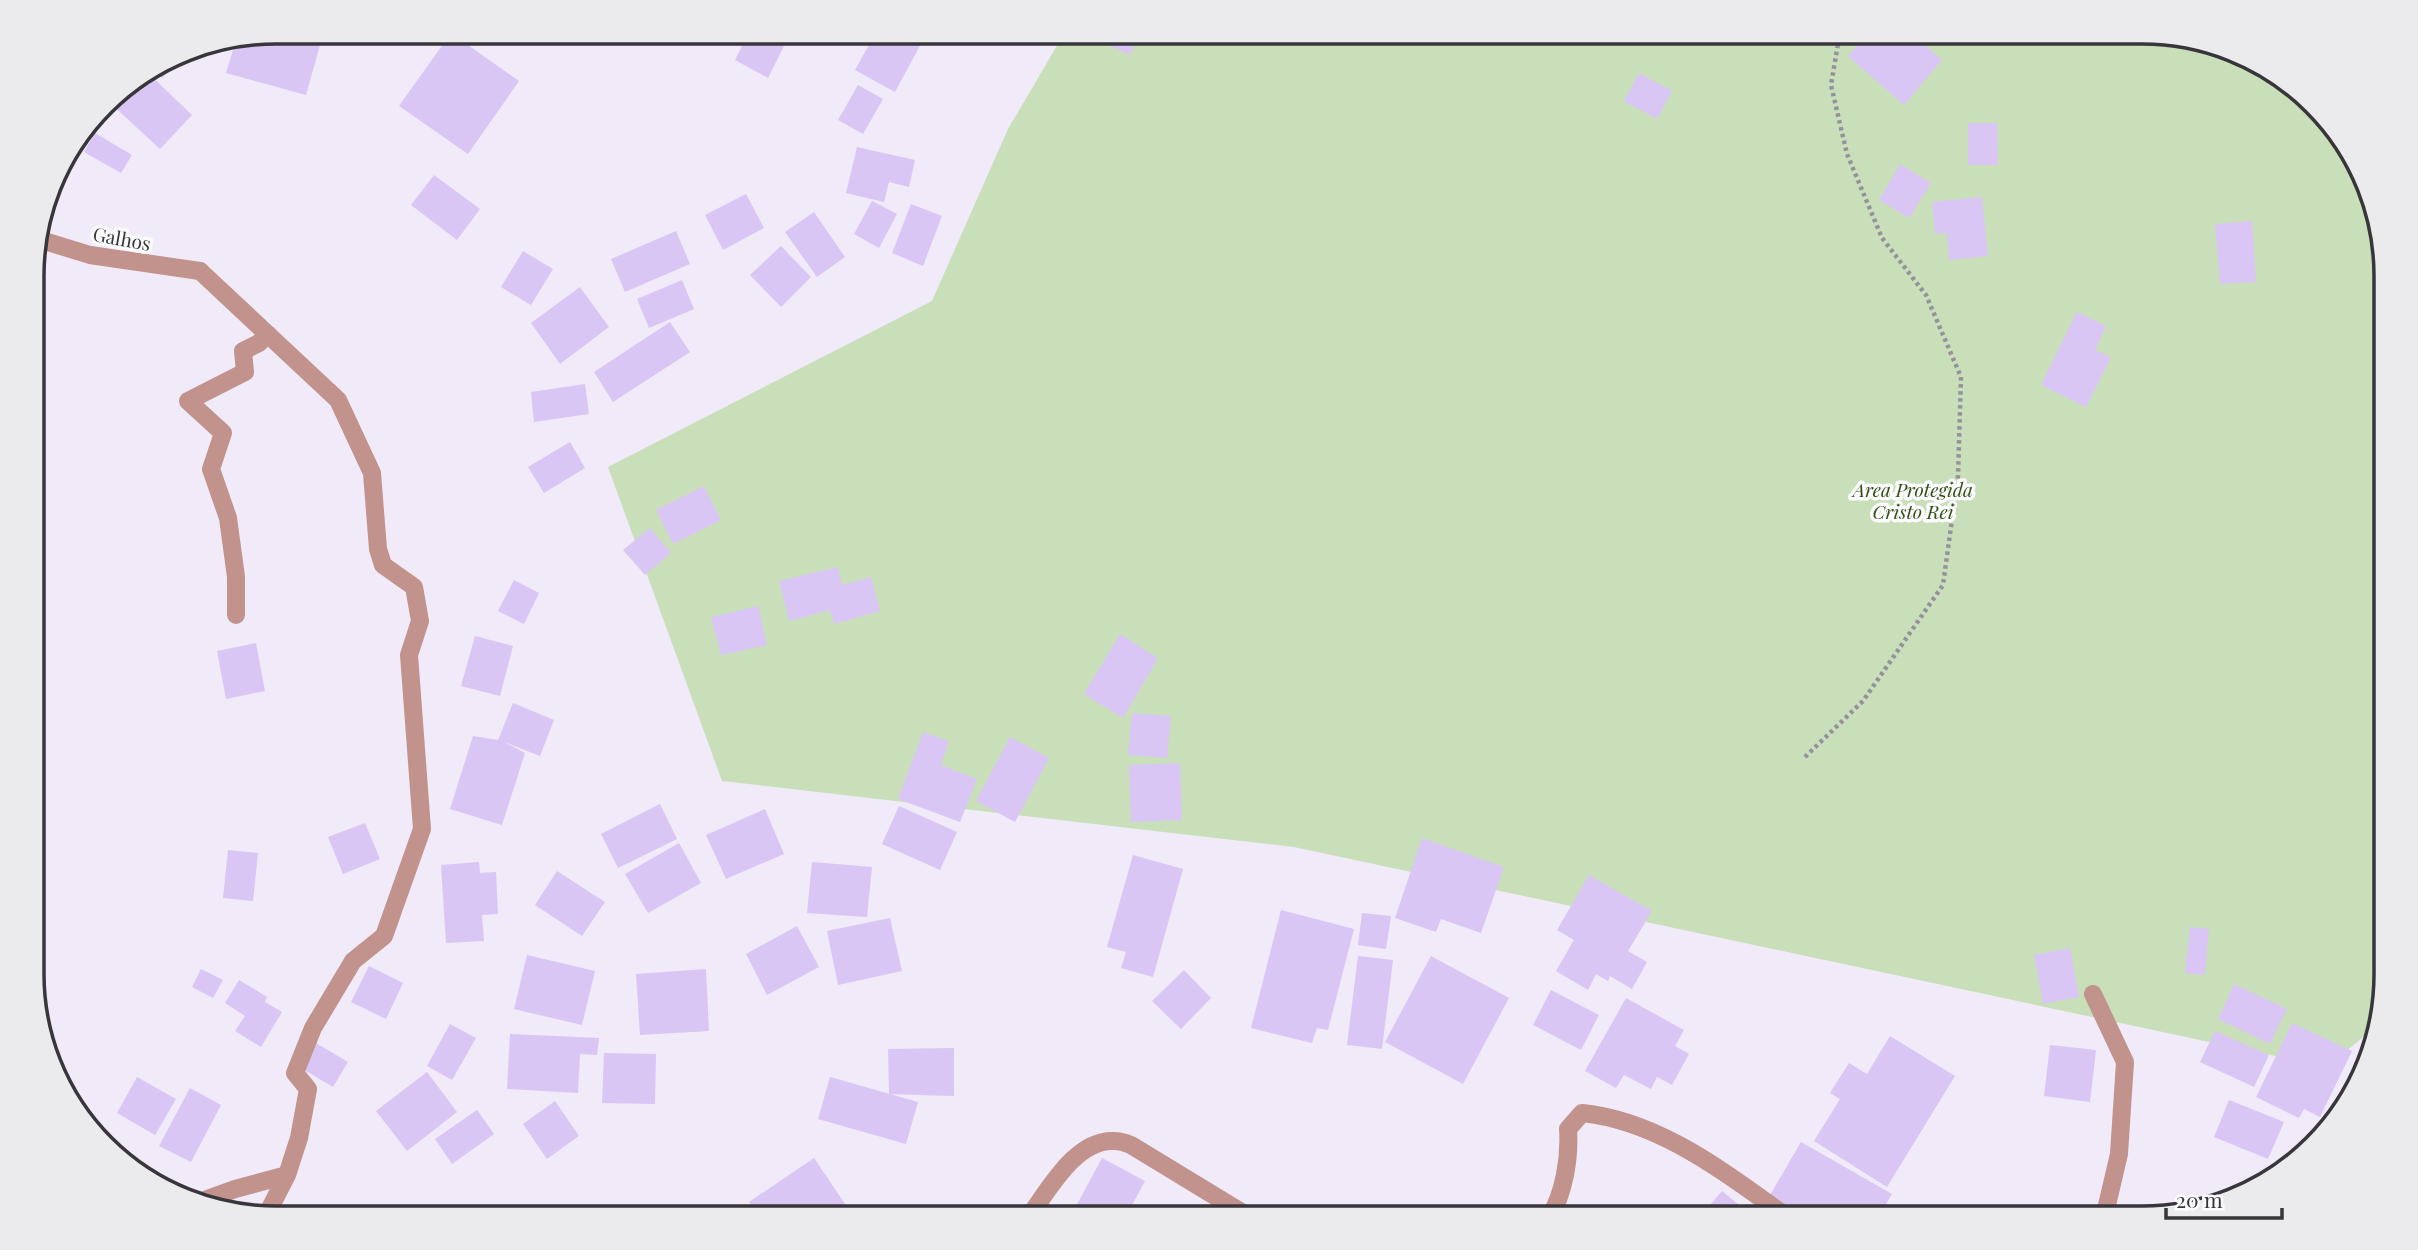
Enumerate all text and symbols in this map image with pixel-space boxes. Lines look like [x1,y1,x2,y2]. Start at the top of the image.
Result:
street label: Galhos [91,220,153,256]
park label: Area Protegida Cristo Rei [1851,476,1973,524]
scale bar [2166,1176,2282,1220]
text: 20 m [2176,1185,2223,1213]

